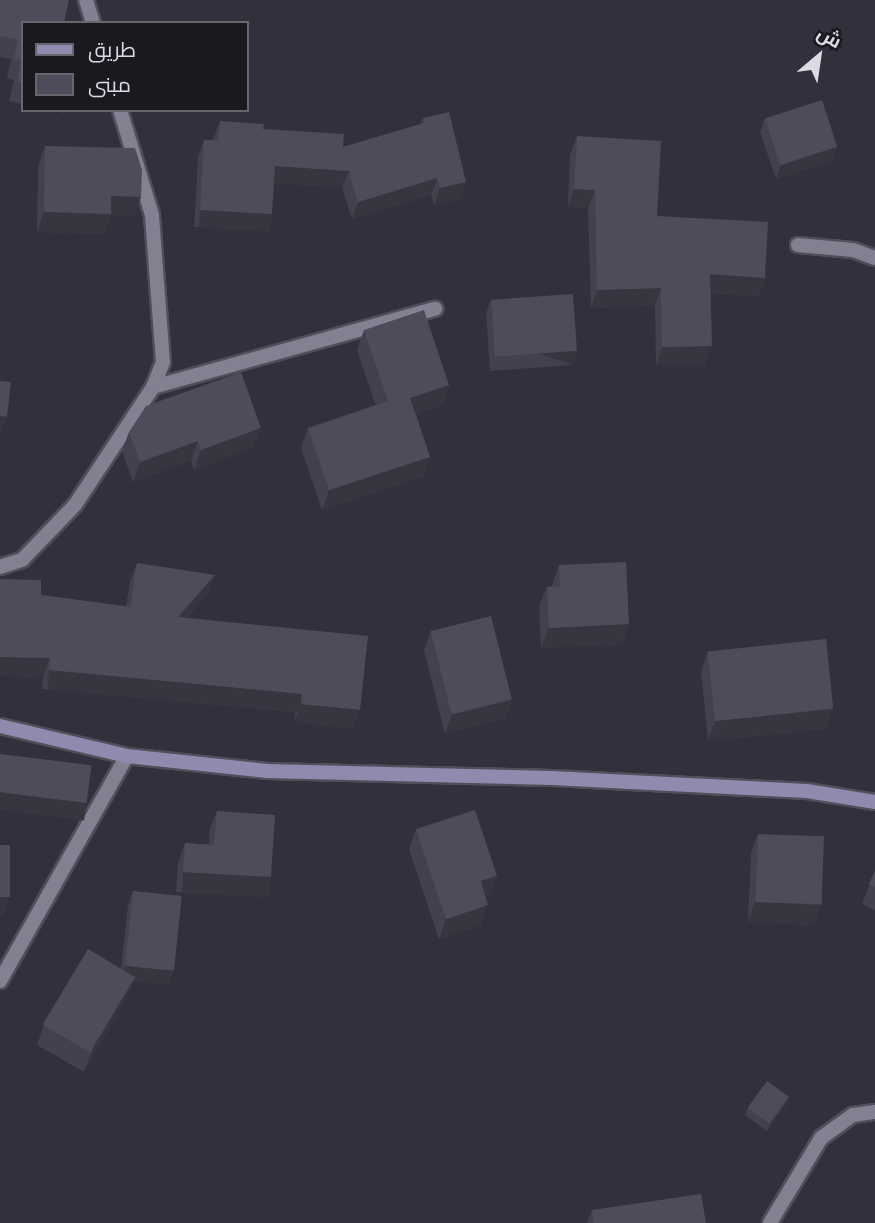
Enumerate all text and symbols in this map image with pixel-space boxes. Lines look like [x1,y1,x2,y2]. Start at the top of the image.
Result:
text: ش [812,20,846,55]
legend [21,21,248,112]
north arrow [784,21,854,91]
text: طريق [88,36,136,64]
text: مبنى [88,71,131,99]

